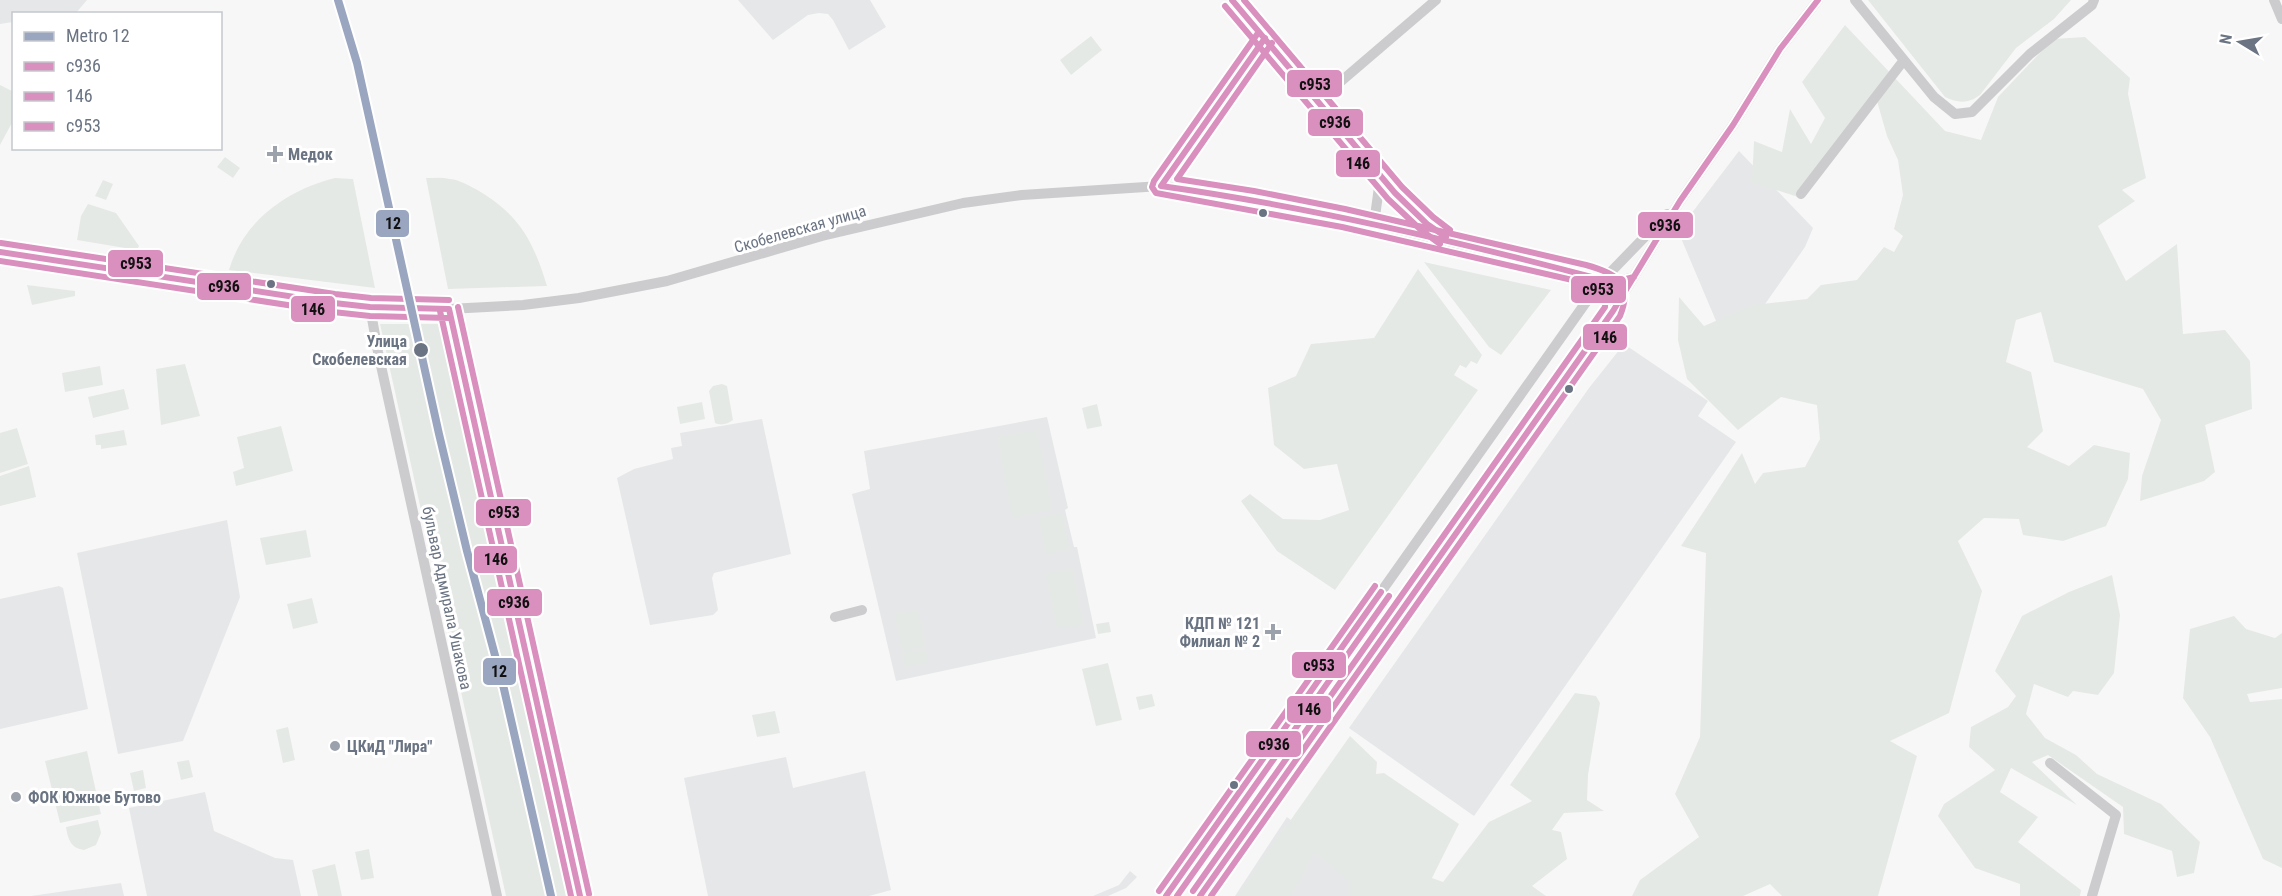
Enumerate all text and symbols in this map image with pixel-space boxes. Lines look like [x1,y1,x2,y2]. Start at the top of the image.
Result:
legend [12,12,222,150]
north arrow [2210,12,2270,72]
text: Metro 12 [66,25,130,46]
text: N [2216,33,2236,46]
text: с936 [66,55,101,76]
line badge: с953 [1286,69,1343,98]
text: с953 [1299,75,1331,94]
text: 146 [66,85,93,106]
line badge: с936 [1307,108,1364,137]
text: с936 [1319,113,1351,132]
text: с953 [66,115,101,136]
marker: Медок [266,145,284,163]
place label: Медок [288,145,333,164]
line badge: 146 [1335,149,1381,178]
text: 146 [1346,154,1370,173]
street label: Скобелевская улица [732,201,868,257]
unlabelled marker [1257,207,1269,219]
line badge: 12 [375,209,410,238]
line badge: с936 [1637,211,1694,239]
text: 12 [385,214,401,233]
text: с936 [1649,216,1681,235]
line badge: с953 [107,249,164,278]
text: с953 [120,254,152,273]
line badge: с936 [196,272,252,301]
line badge: с953 [1570,275,1627,304]
text: с936 [208,277,240,296]
unlabelled marker [265,278,277,290]
text: с953 [1582,280,1614,299]
line badge: 146 [290,295,336,323]
text: 146 [301,300,325,319]
line badge: 146 [1582,323,1628,351]
text: 146 [1593,328,1617,347]
place label: Улица Скобелевская [312,332,407,369]
marker: Улица Скобелевская [412,341,430,359]
unlabelled marker [1563,383,1575,395]
line badge: с953 [475,498,532,527]
text: с953 [488,503,520,522]
street label: бульвар Адмирала Ушакова [418,505,476,691]
line badge: 146 [473,545,518,574]
text: 146 [484,550,508,569]
line badge: с936 [486,588,543,617]
text: с936 [498,593,530,612]
place label: КДП № 121 Филиал № 2 [1179,614,1260,651]
marker: КДП № 121 Филиал № 2 [1264,623,1282,641]
line badge: с953 [1291,651,1347,679]
text: с953 [1303,656,1335,675]
line badge: 12 [482,657,517,686]
text: 12 [491,662,507,681]
line badge: 146 [1286,695,1332,724]
text: 146 [1297,700,1321,719]
line badge: с936 [1245,730,1302,758]
text: с936 [1258,735,1290,754]
place label: ЦКиД "Лира" [347,737,432,756]
marker: ЦКиД "Лира" [328,739,342,753]
unlabelled marker [1228,779,1240,791]
place label: ФОК Южное Бутово [28,788,161,807]
marker: ФОК Южное Бутово [9,790,23,804]

